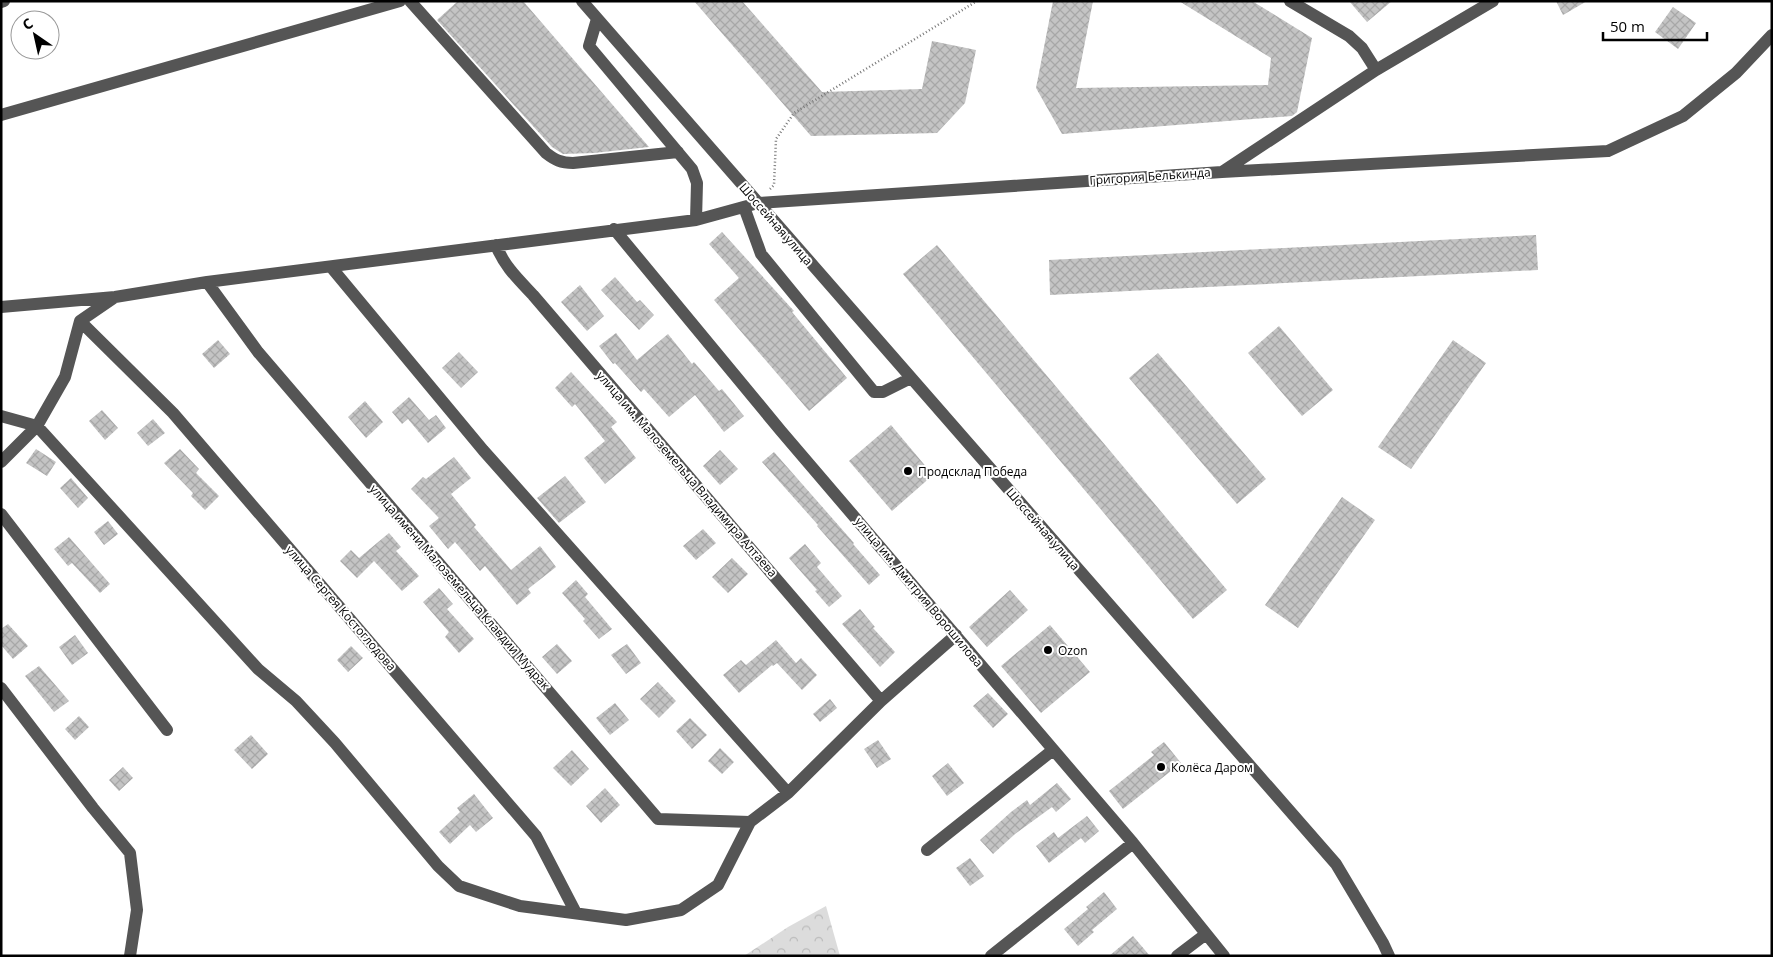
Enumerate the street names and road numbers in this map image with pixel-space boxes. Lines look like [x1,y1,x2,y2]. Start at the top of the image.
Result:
street label: Григория Белькинда [1089,163,1211,189]
street label: Шоссейная улица [735,179,817,269]
street label: улица им. Малоземельца Владимира Алтаева [593,367,781,581]
street label: улица имени Малоземельца Клавдии Мудрак [366,481,555,694]
street label: Шоссейная улица [1002,484,1084,574]
street label: улица им. Дмитрия Ворошилова [851,513,987,671]
street label: улица Сергея Костоглодова [282,542,400,674]

